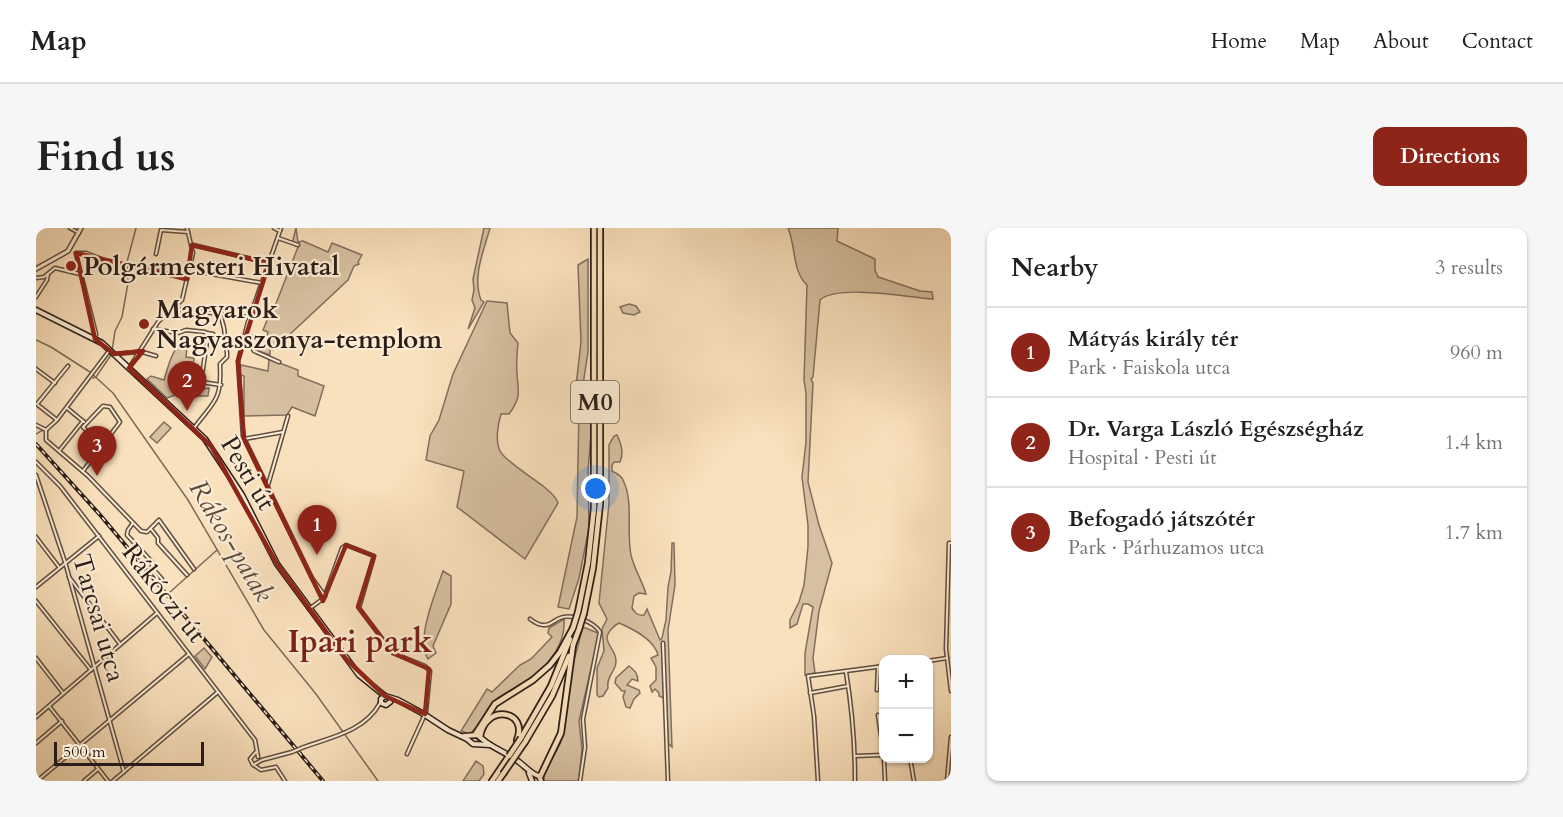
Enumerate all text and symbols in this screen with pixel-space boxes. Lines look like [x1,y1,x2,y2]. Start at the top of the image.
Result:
text: Map [30,22,87,60]
text: Home [1211,27,1267,56]
text: Map [1300,27,1340,56]
text: About [1373,27,1429,56]
text: Contact [1462,27,1533,56]
button: Directions [1373,127,1527,186]
text: Find us [36,128,176,185]
place label: Polgármesteri Hivatal [83,249,340,284]
text: Nearby [1011,250,1099,285]
text: 3 results [1435,254,1503,281]
marker: Polgármesteri Hivatal [64,259,78,273]
place label: Magyarok Nagyasszonya-templom [156,292,442,357]
marker: Magyarok Nagyasszonya-templom [137,317,151,331]
text: Mátyás király tér [1068,324,1238,354]
text: 1 [1025,339,1036,366]
text: 960 m [1450,339,1503,366]
text: Park · Faiskola utca [1068,354,1230,381]
pin: 2 [168,362,206,411]
road number: M0 [571,381,619,423]
text: Dr. Varga László Egészségház [1068,414,1364,444]
pin: 3 [78,426,116,476]
street label: Pesti út [212,429,284,517]
text: 2 [1025,429,1036,456]
text: 1.4 km [1444,429,1503,456]
text: Hospital · Pesti út [1068,444,1217,471]
water label: Rákos-patak [180,473,282,610]
your location [581,474,610,503]
text: Befogadó játszótér [1068,504,1255,534]
pin: 1 [298,506,336,555]
text: 3 [1025,519,1036,546]
text: 1.7 km [1444,519,1503,546]
text: Park · Párhuzamos utca [1068,534,1264,561]
street label: Rákóczi út [114,536,214,650]
street label: Tarcsai utca [64,550,134,686]
district label: Ipari park [287,620,433,664]
map controls [879,655,933,763]
button: + [879,655,933,709]
button: − [879,709,933,763]
scale bar [54,739,204,766]
text: 500 m [63,741,105,763]

